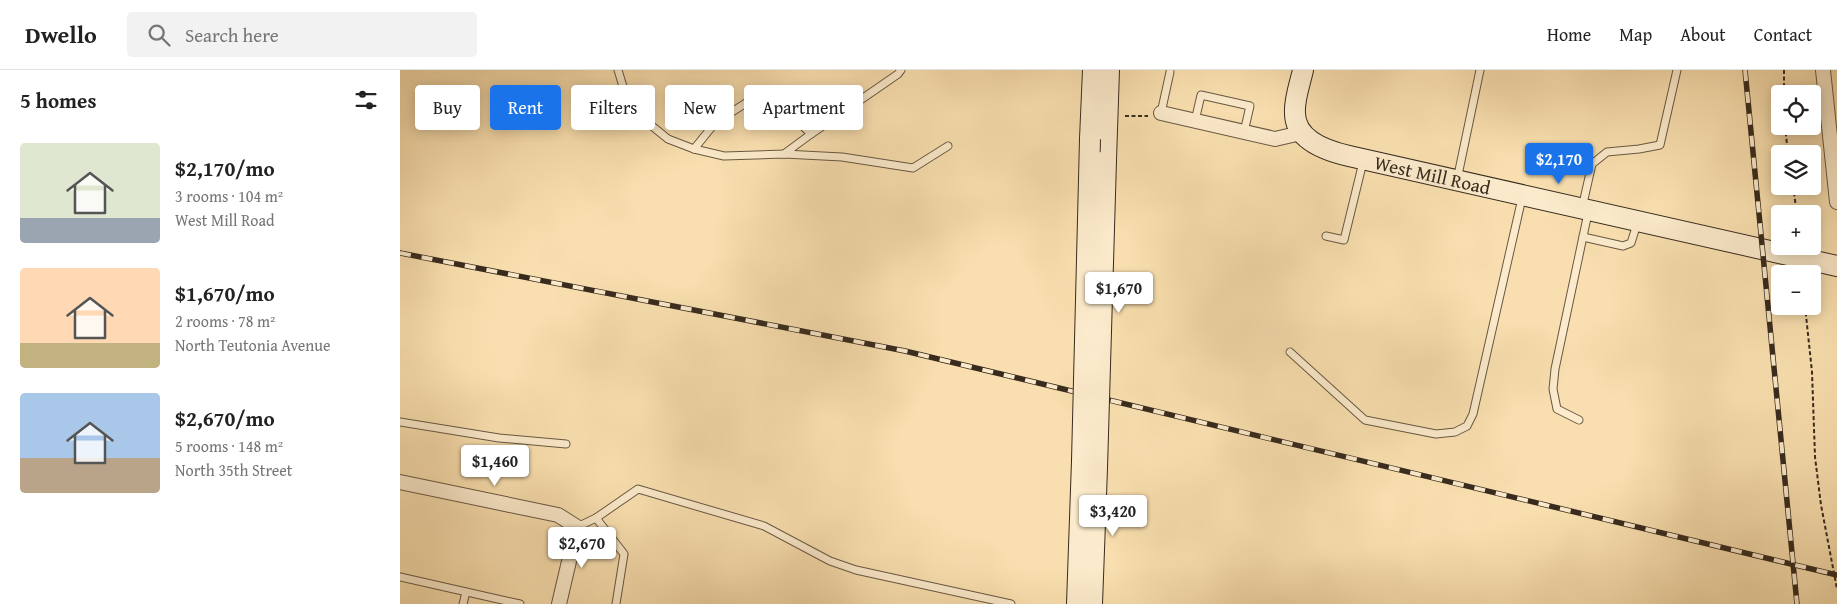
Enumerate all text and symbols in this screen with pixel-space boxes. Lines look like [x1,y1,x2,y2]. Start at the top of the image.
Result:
search box [127,12,477,57]
text: Dwello [25,17,97,52]
icon: search [145,21,173,49]
text: Search here [185,21,279,49]
text: Home [1547,21,1591,48]
text: Map [1619,21,1652,48]
text: About [1680,21,1726,48]
text: Contact [1754,21,1812,48]
text: 5 homes [20,85,96,116]
chip: Buy [415,85,480,130]
chip: Rent [490,85,561,130]
chip: Filters [571,85,655,130]
chip: New [665,85,734,130]
chip: Apartment [744,85,863,130]
map controls [1771,85,1821,315]
button: locate [1771,85,1821,135]
icon: filters [352,86,380,114]
pin: $2,170 [1518,142,1600,185]
button: layers [1771,145,1821,195]
text: $2,170 [1536,147,1582,171]
street label: West Mill Road [1372,148,1494,202]
text: $2,170/mo [175,153,275,184]
icon: home [60,163,120,223]
text: 3 rooms · 104 m² [175,184,283,208]
button: + [1771,205,1821,255]
text: West Mill Road [175,208,275,232]
button: − [1771,265,1821,315]
pin: $1,670 [1078,272,1160,314]
text: $1,670 [1096,276,1142,300]
text: $1,670/mo [175,278,275,309]
icon: home [60,288,120,348]
text: 2 rooms · 78 m² [175,309,275,333]
text: North Teutonia Avenue [175,333,330,357]
text: $2,670/mo [175,403,275,434]
icon: home [60,413,120,473]
text: 5 rooms · 148 m² [175,434,283,458]
pin: $1,460 [454,444,536,487]
text: $1,460 [472,449,518,473]
text: North 35th Street [175,458,292,482]
pin: $3,420 [1072,494,1154,537]
text: $3,420 [1090,499,1136,523]
pin: $2,670 [541,526,623,569]
text: $2,670 [559,531,605,555]

